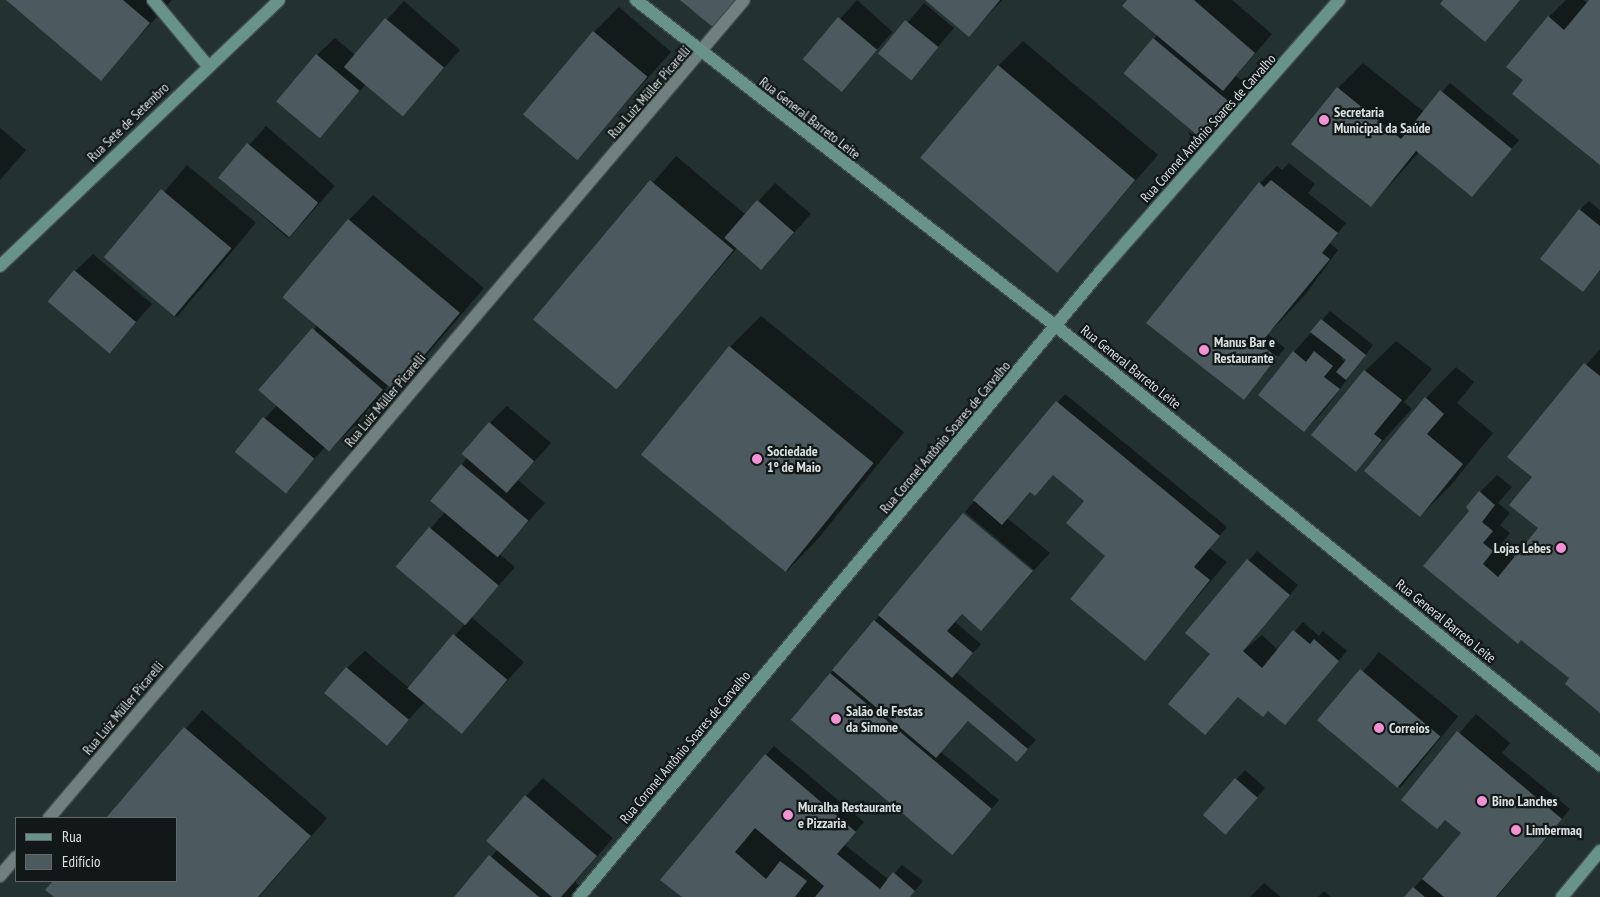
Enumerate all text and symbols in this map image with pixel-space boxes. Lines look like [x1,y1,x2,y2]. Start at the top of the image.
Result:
street label: Rua Luiz Müller Picarelli [604,42,694,142]
street label: Rua Coronel Antônio Soares de Carvalho [1137,50,1279,206]
street label: Rua General Barreto Leite [756,73,864,163]
street label: Rua Sete de Setembro [84,79,172,165]
place label: Secretaria Municipal da Saúde [1334,104,1431,136]
marker: Secretaria Municipal da Saúde [1318,114,1330,126]
street label: Rua General Barreto Leite [1078,322,1184,412]
place label: Manus Bar e Restaurante [1214,334,1275,367]
marker: Manus Bar e Restaurante [1198,344,1210,356]
street label: Rua Luiz Müller Picarelli [341,350,429,450]
street label: Rua Coronel Antônio Soares de Carvalho [876,357,1014,517]
place label: Sociedade 1º de Maio [767,443,821,476]
marker: Sociedade 1º de Maio [751,453,763,465]
place label: Lojas Lebes [1494,540,1551,556]
marker: Lojas Lebes [1555,542,1567,554]
street label: Rua General Barreto Leite [1393,576,1499,666]
street label: Rua Luiz Müller Picarelli [79,658,167,758]
street label: Rua Coronel Antônio Soares de Carvalho [616,667,754,827]
place label: Salão de Festas da Simone [846,703,923,736]
marker: Salão de Festas da Simone [830,713,842,725]
place label: Correios [1389,720,1430,736]
marker: Correios [1373,722,1385,734]
place label: Bino Lanches [1492,793,1557,809]
marker: Bino Lanches [1476,795,1488,807]
place label: Muralha Restaurante e Pizzaria [798,799,901,832]
marker: Muralha Restaurante e Pizzaria [782,809,794,821]
legend [15,817,178,882]
place label: Limbermaq [1526,822,1582,838]
marker: Limbermaq [1510,824,1522,836]
text: Rua [62,827,82,846]
text: Edifício [62,852,100,871]

